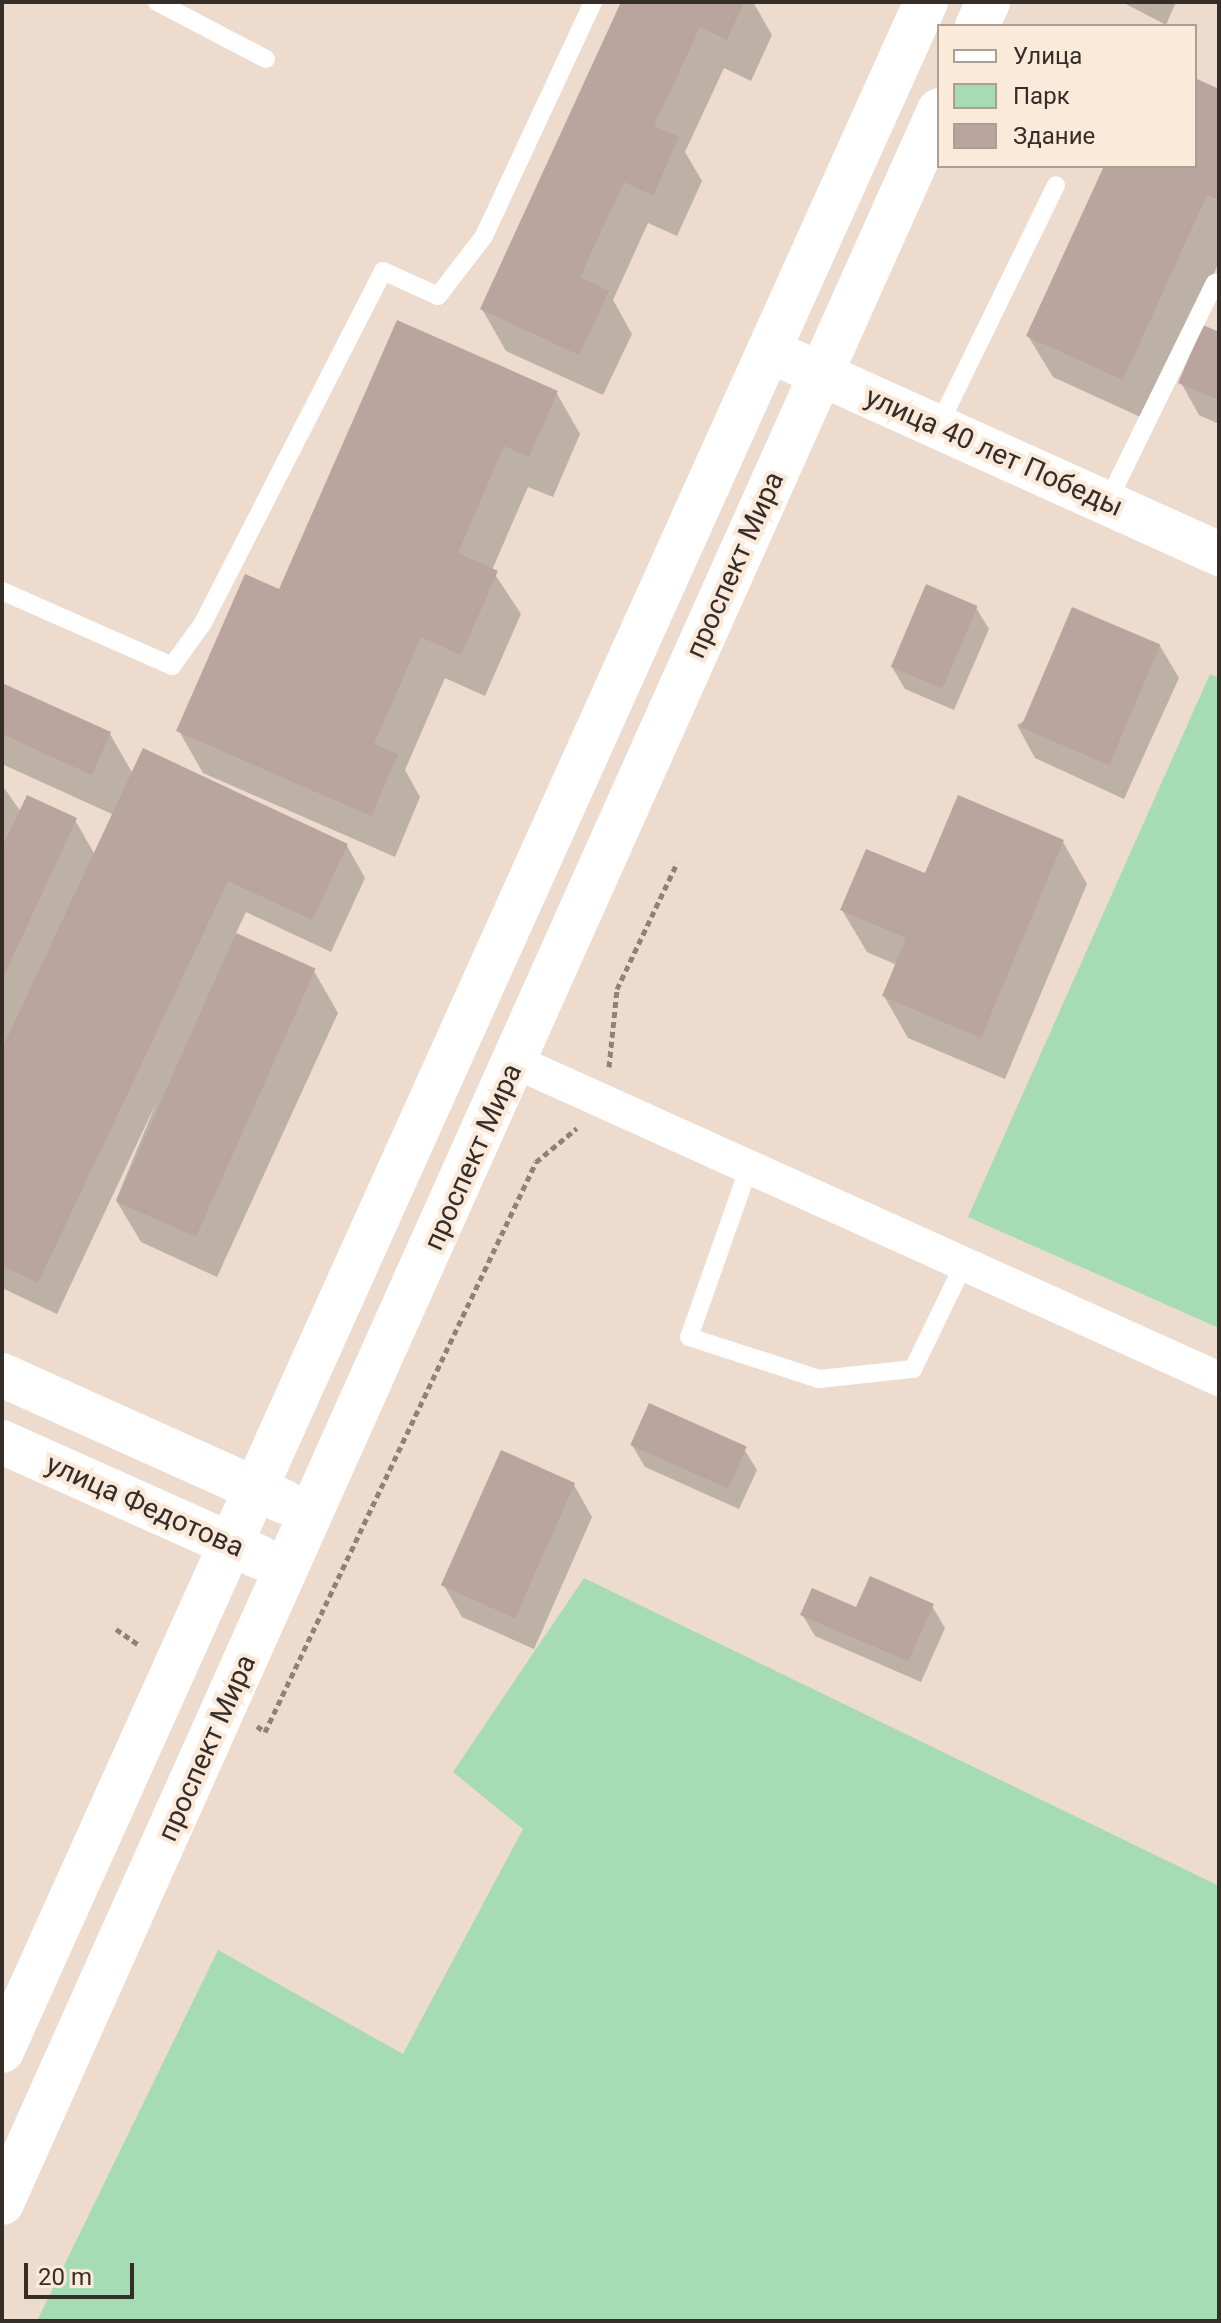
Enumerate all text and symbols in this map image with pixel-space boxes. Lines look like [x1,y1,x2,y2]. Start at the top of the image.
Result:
legend [937,24,1197,168]
text: Улица [1013,42,1082,70]
text: Парк [1013,82,1070,110]
text: Здание [1013,122,1095,150]
street label: улица 40 лет Победы [860,380,1128,524]
street label: проспект Мира [679,467,791,663]
street label: проспект Мира [417,1059,529,1255]
street label: улица Федотова [41,1447,249,1565]
street label: проспект Мира [151,1650,263,1846]
scale bar [28,2247,138,2297]
text: 20 m [38,2263,92,2291]

